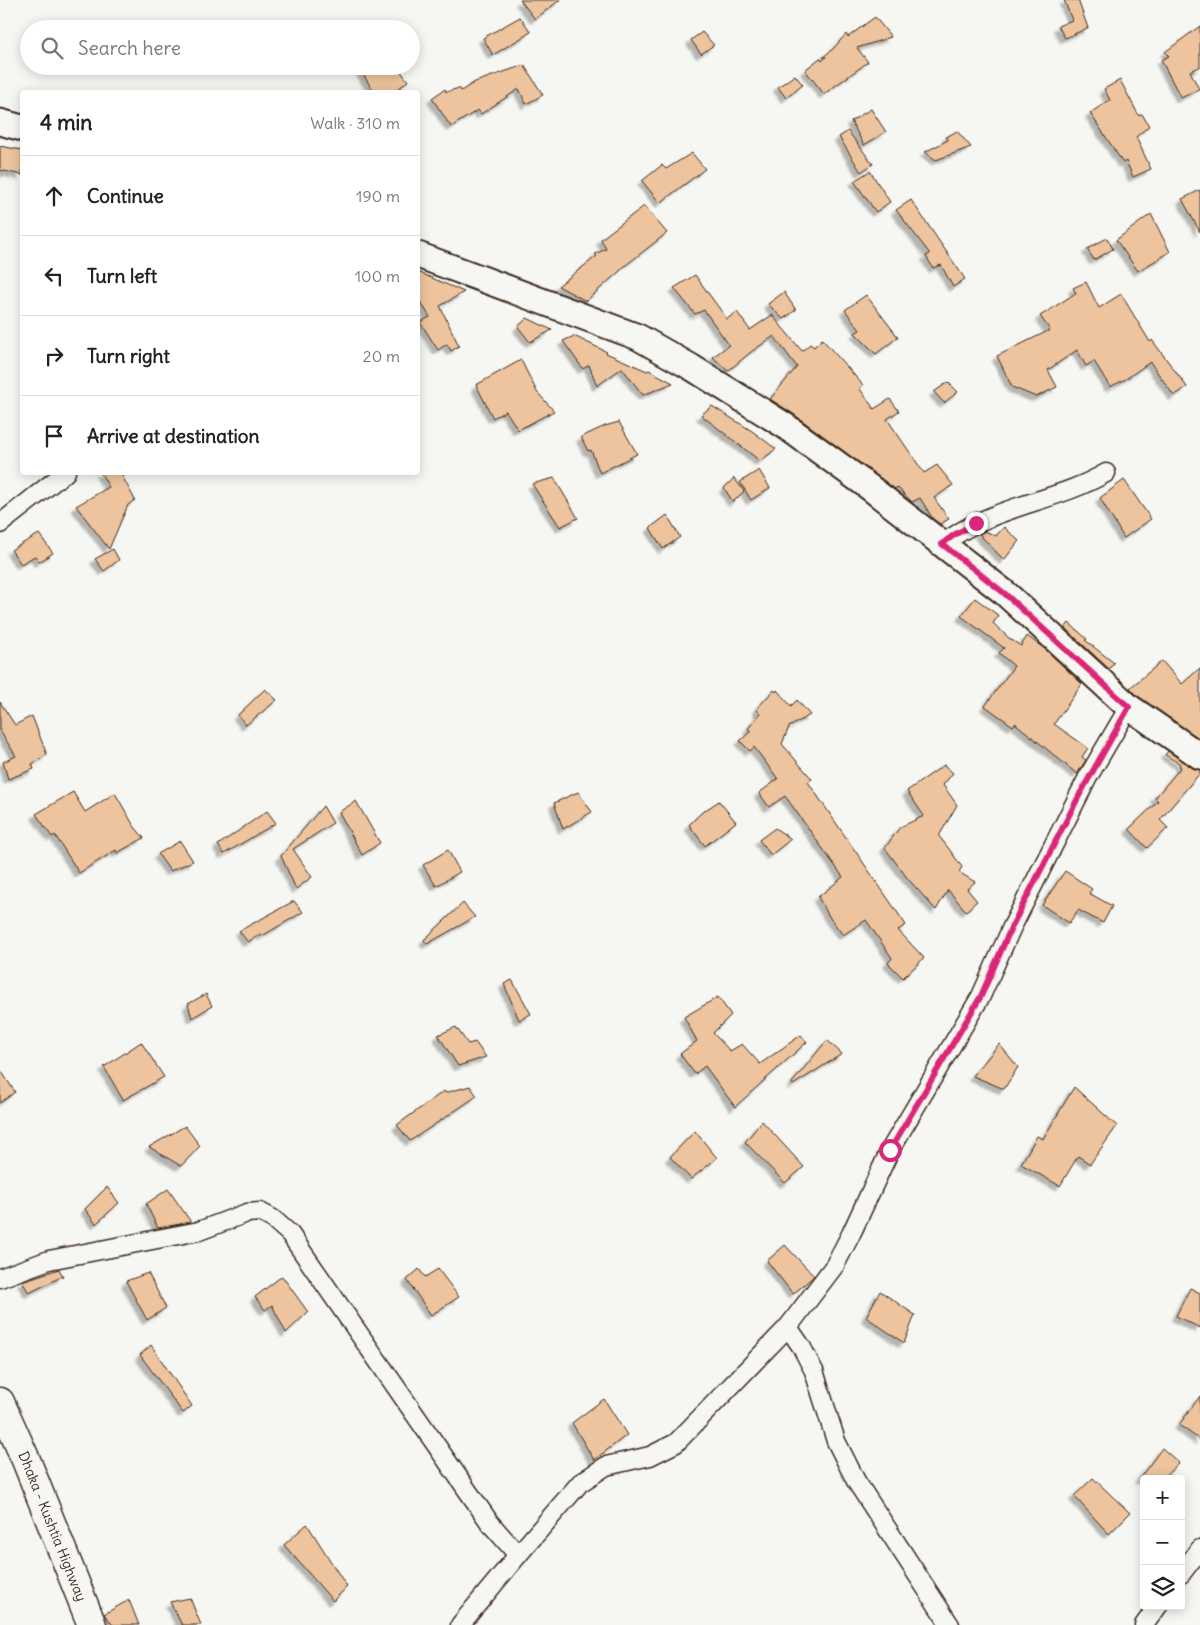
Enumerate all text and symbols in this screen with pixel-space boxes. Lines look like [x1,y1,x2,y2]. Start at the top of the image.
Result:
search box [20,20,420,75]
icon: search [38,34,66,62]
text: Search here [78,36,181,60]
text: 4 min [40,109,92,136]
text: Walk · 310 m [310,113,400,133]
icon: ahead [40,182,68,210]
text: Continue [87,184,164,208]
text: 190 m [356,186,400,206]
icon: left [40,262,68,290]
text: Turn left [87,264,157,288]
text: 100 m [355,266,400,286]
icon: right [40,342,68,370]
text: Turn right [87,344,170,368]
text: 20 m [363,346,400,366]
icon: arrive [40,422,68,450]
text: Arrive at destination [87,424,260,448]
route end [965,512,988,535]
route start [879,1139,902,1162]
street label: Dhaka - Kushtia Highway [14,1449,91,1604]
map controls [1140,1475,1185,1610]
button: + [1140,1475,1185,1520]
button: − [1140,1520,1185,1565]
button: layers [1140,1565,1185,1610]

